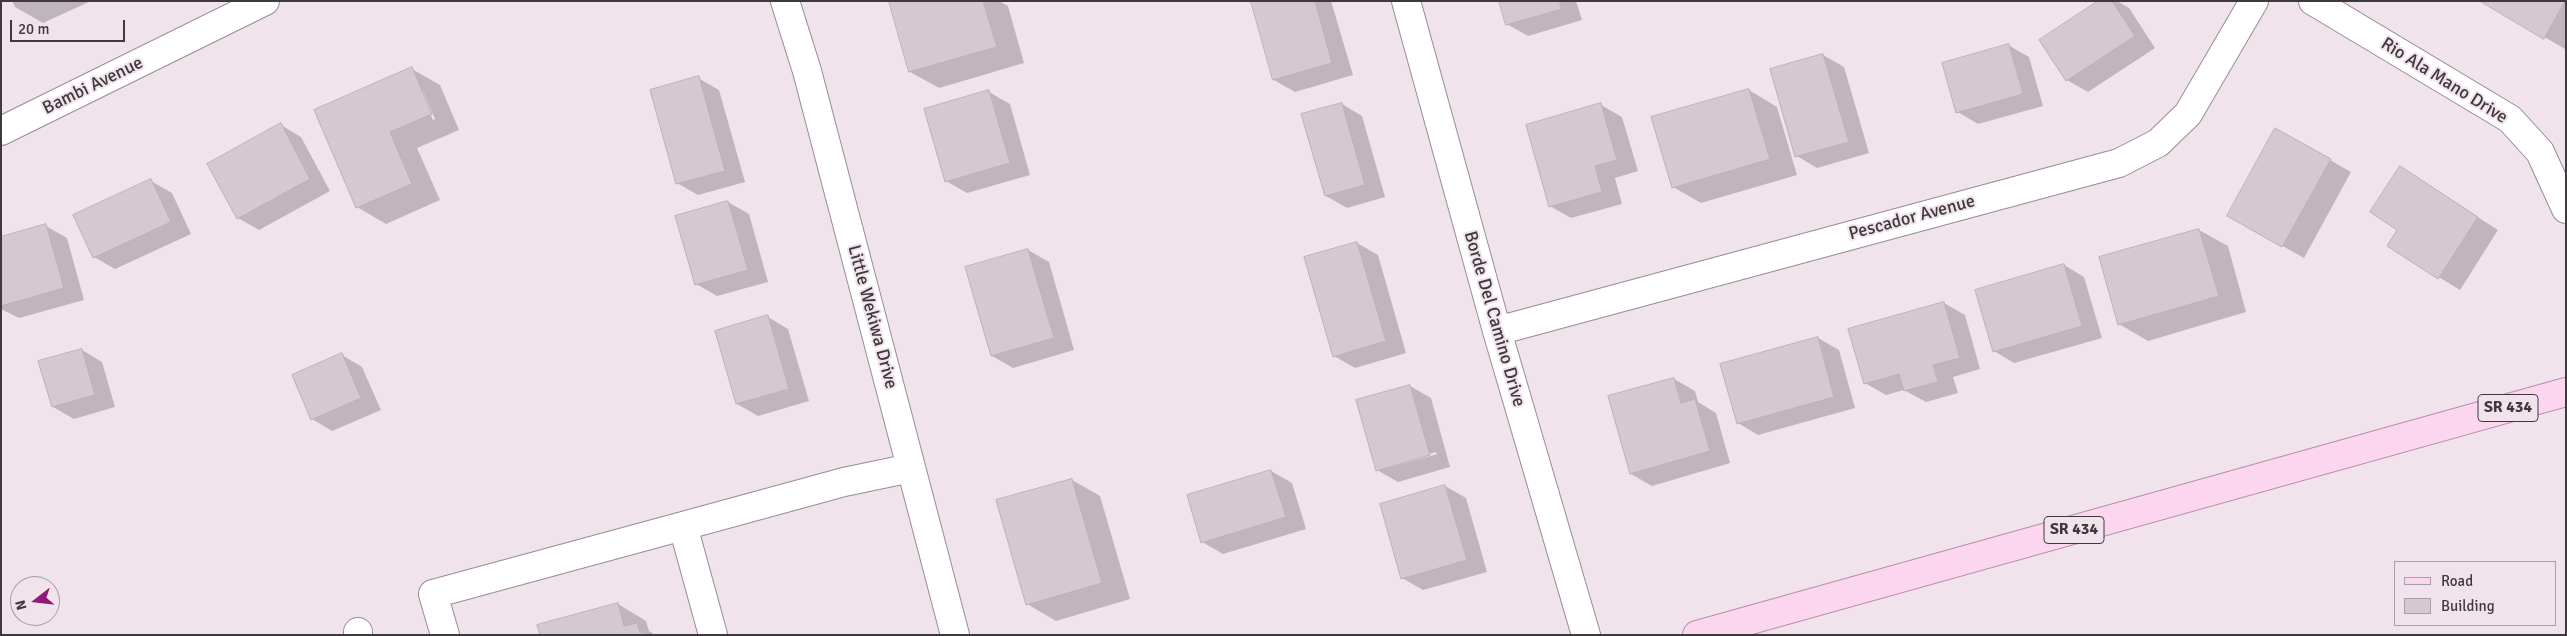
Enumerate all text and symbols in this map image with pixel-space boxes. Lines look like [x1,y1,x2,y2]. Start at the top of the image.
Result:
scale bar [12,10,128,42]
text: 20 m [18,20,49,38]
street label: Rio Ala Mano Drive [2377,33,2511,129]
street label: Bambi Avenue [39,52,147,120]
street label: Pescador Avenue [1846,191,1978,245]
street label: Borde Del Camino Drive [1459,229,1529,409]
street label: Little Wekiwa Drive [842,243,902,391]
road number: SR 434 [2478,394,2538,422]
road number: SR 434 [2044,516,2104,544]
legend [2394,561,2557,626]
text: Road [2441,572,2473,590]
north arrow [10,576,60,626]
text: Building [2441,597,2495,615]
text: N [12,598,31,612]

